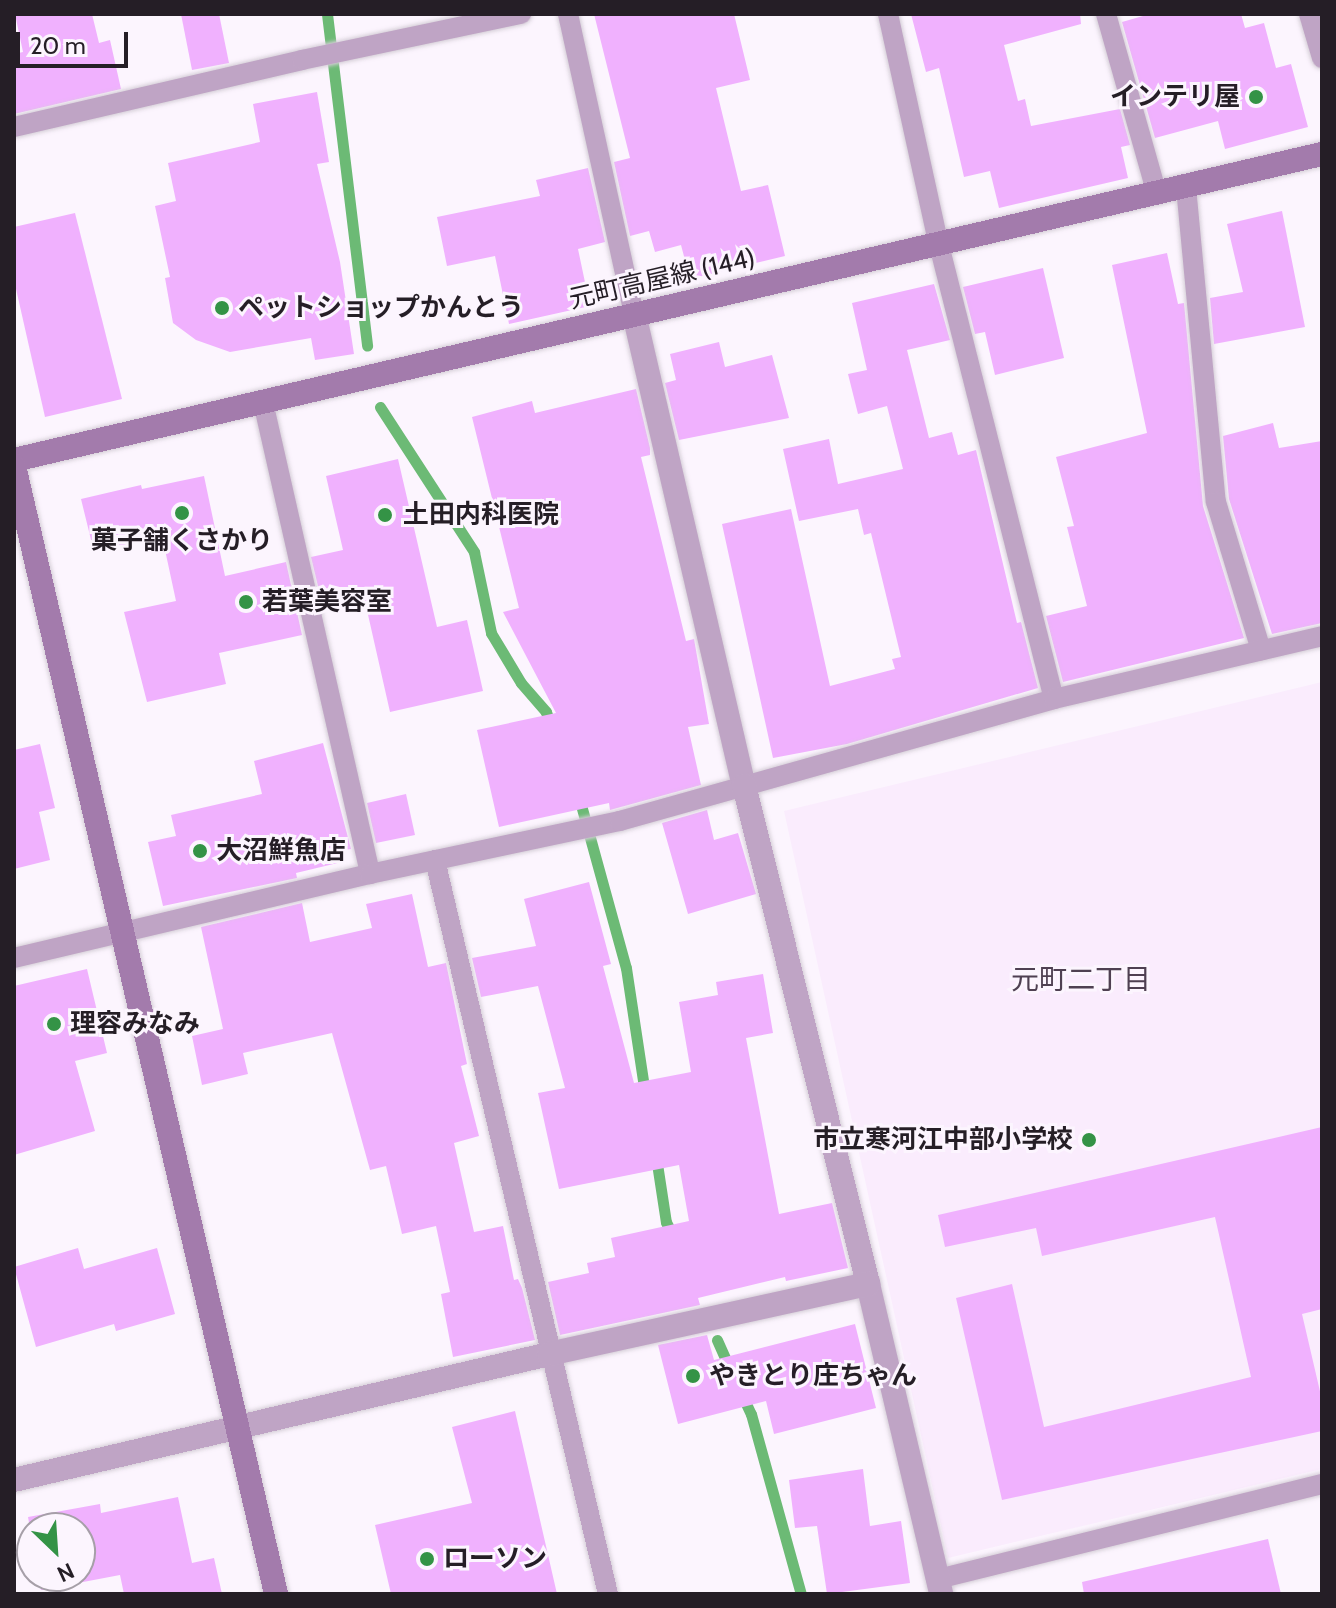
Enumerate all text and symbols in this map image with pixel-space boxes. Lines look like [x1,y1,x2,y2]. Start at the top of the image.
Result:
scale bar [20,16,132,66]
text: 20 m [30,31,86,60]
place label: インテリ屋 [1110,81,1240,113]
marker: インテリ屋 [1247,88,1265,106]
street label: 元町高屋線 (144) [566,242,758,316]
place label: ペットショップかんとう [238,292,524,324]
marker: ペットショップかんとう [213,299,231,317]
place label: 土田内科医院 [403,499,559,531]
marker: 菓子舗くさかり [173,504,191,522]
marker: 土田内科医院 [374,504,396,526]
place label: 菓子舗くさかり [91,525,273,557]
place label: 若葉美容室 [262,586,392,618]
marker: 若葉美容室 [237,593,255,611]
place label: 大沼鮮魚店 [216,835,346,867]
marker: 大沼鮮魚店 [191,842,209,860]
district label: 元町二丁目 [1011,962,1151,996]
place label: 理容みなみ [70,1008,200,1040]
marker: 理容みなみ [45,1015,63,1033]
place label: 市立寒河江中部小学校 [813,1124,1073,1156]
marker: 市立寒河江中部小学校 [1080,1131,1098,1149]
place label: やきとり庄ちゃん [709,1360,917,1392]
marker: やきとり庄ちゃん [684,1367,702,1385]
north arrow [16,1512,96,1592]
place label: ローソン [443,1543,547,1575]
marker: ローソン [418,1550,436,1568]
text: N [53,1557,78,1588]

